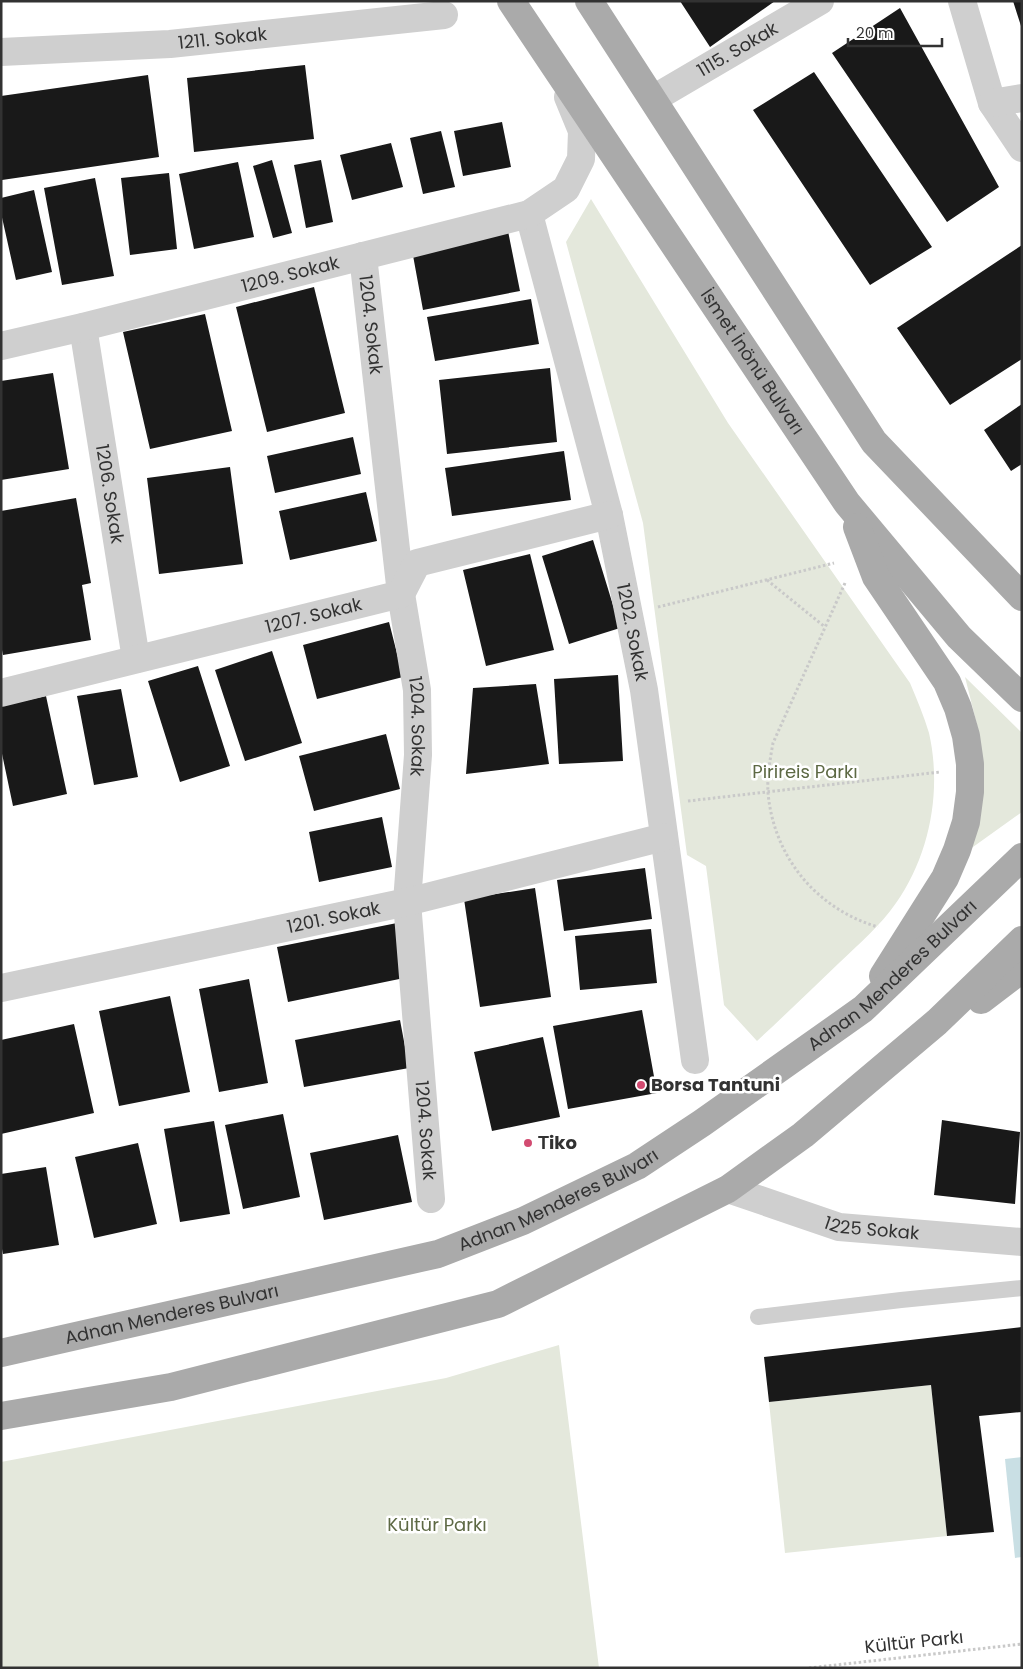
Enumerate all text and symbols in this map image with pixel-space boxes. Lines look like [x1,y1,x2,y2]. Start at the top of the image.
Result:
street label: 1115. Sokak [692,15,783,83]
scale bar [848,15,942,47]
street label: 1211. Sokak [177,21,269,55]
text: 20 m [856,22,894,43]
street label: 1209. Sokak [239,249,342,298]
street label: 1204. Sokak [353,273,389,376]
street label: İsmet İnönü Bulvarı [695,283,811,439]
street label: 1206. Sokak [90,442,130,546]
street label: 1202. Sokak [611,581,655,684]
street label: 1207. Sokak [263,591,365,639]
street label: 1204. Sokak [403,674,431,778]
park label: Pirireis Parkı [752,759,858,784]
street label: Adnan Menderes Bulvarı [802,894,982,1057]
street label: 1201. Sokak [285,895,383,939]
place label: Borsa Tantuni [651,1072,780,1097]
street label: 1204. Sokak [409,1079,443,1182]
marker: Borsa Tantuni [635,1079,647,1091]
place label: Тiko [538,1130,577,1155]
marker: Тiko [522,1137,534,1149]
street label: Adnan Menderes Bulvarı [454,1142,663,1257]
street label: 1225 Sokak [821,1210,921,1246]
street label: Adnan Menderes Bulvarı [62,1278,281,1350]
park label: Kültür Parkı [387,1512,487,1537]
street label: Kültür Parkı [863,1624,965,1659]

